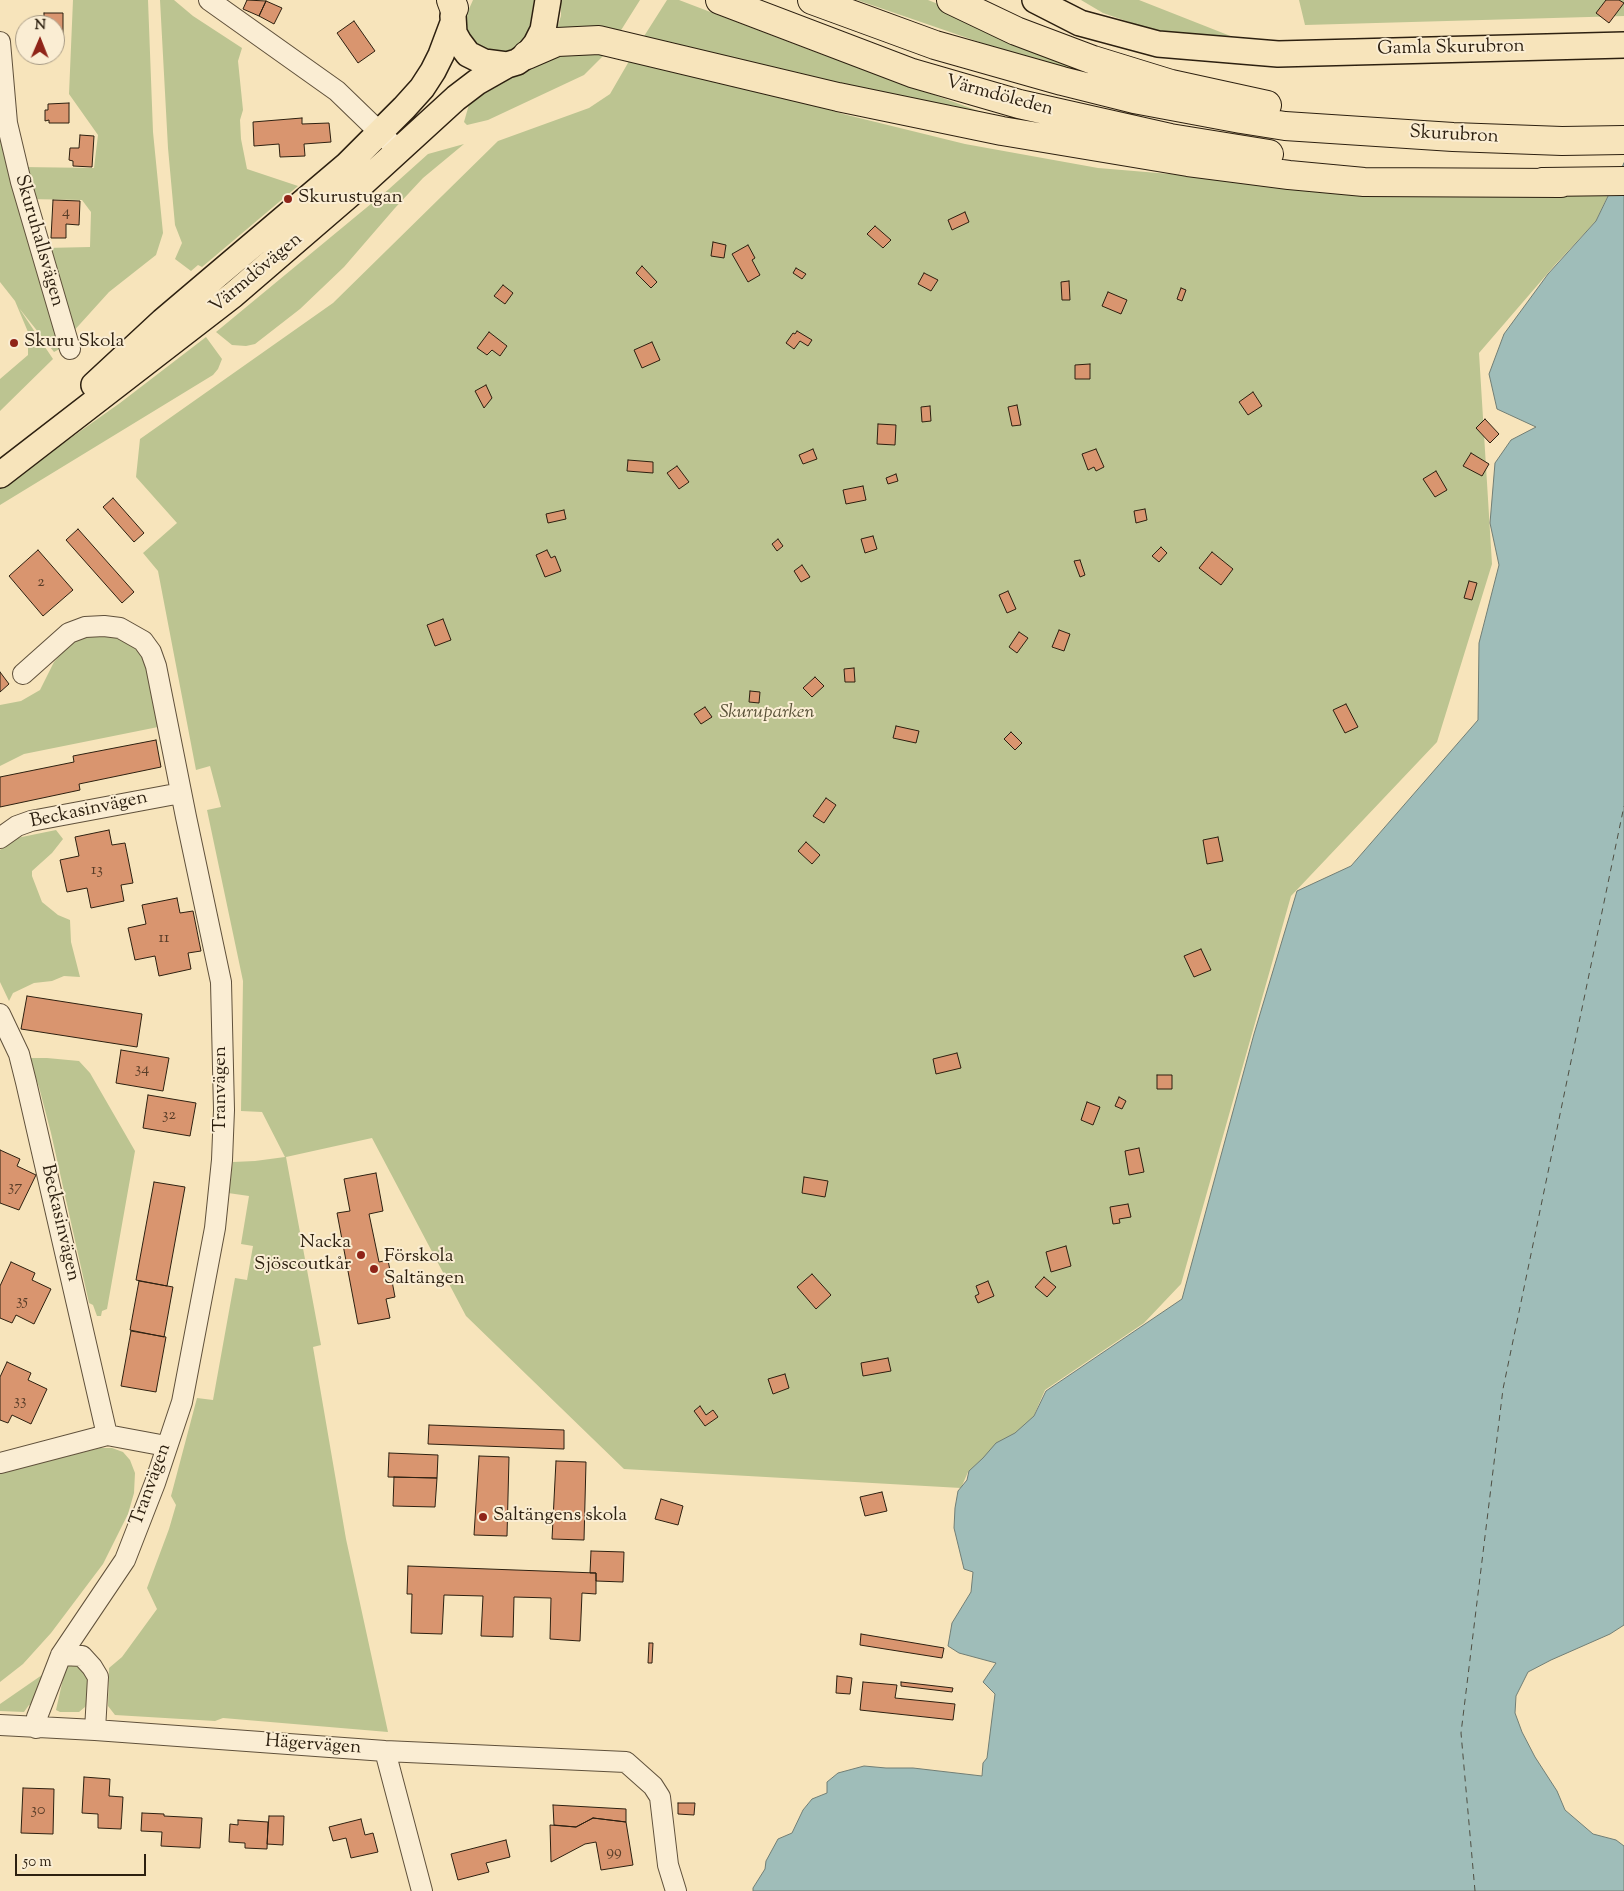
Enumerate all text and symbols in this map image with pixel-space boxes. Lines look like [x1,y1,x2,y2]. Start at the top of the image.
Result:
north arrow [15,15,65,65]
text: N [34,16,46,36]
street label: Gamla Skurubron [1377,36,1525,62]
street label: Värmdöleden [943,72,1055,122]
street label: Skurubron [1409,122,1499,150]
street label: Skuruhallsvägen [8,172,68,310]
place label: Skurustugan [298,188,403,210]
marker: Skurustugan [282,193,294,205]
house number: 4 [62,203,70,223]
street label: Värmdövägen [206,229,308,319]
place label: Skuru Skola [24,332,124,354]
marker: Skuru Skola [8,337,20,349]
house number: 2 [37,573,45,593]
park label: Skuruparken [720,703,814,725]
street label: Beckasinvägen [28,787,150,835]
house number: 13 [91,861,103,881]
house number: 11 [159,929,169,949]
street label: Tranvägen [211,1046,233,1132]
house number: 34 [135,1060,149,1080]
house number: 32 [162,1106,176,1126]
street label: Beckasinvägen [34,1162,84,1284]
house number: 37 [8,1178,22,1198]
place label: Nacka Sjöscoutkår [254,1233,351,1277]
place label: Förskola Saltängen [384,1247,465,1291]
marker: Nacka Sjöscoutkår [355,1249,367,1261]
marker: Förskola Saltängen [368,1263,380,1275]
house number: 35 [16,1292,28,1312]
house number: 33 [14,1392,26,1412]
street label: Tranvägen [127,1441,177,1529]
place label: Saltängens skola [493,1506,627,1528]
marker: Saltängens skola [477,1511,489,1523]
street label: Hägervägen [264,1731,362,1761]
house number: 30 [31,1801,45,1821]
house number: 99 [606,1843,622,1863]
scale bar [18,1844,149,1876]
text: 50 m [23,1852,52,1873]

